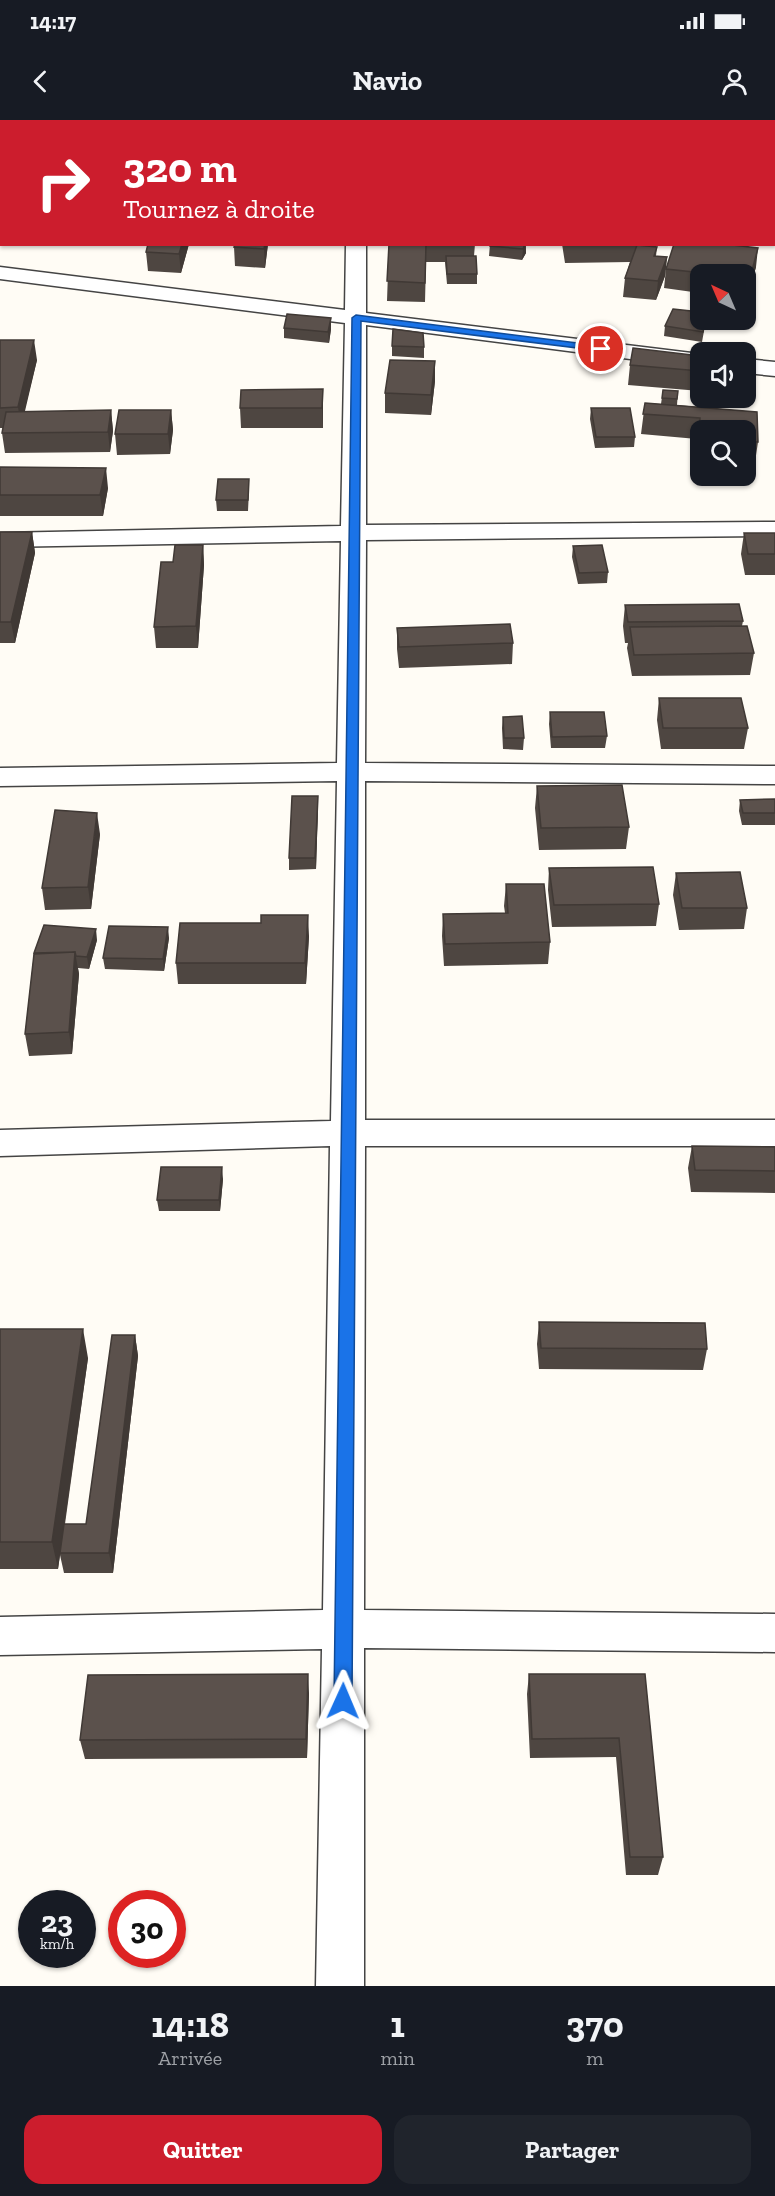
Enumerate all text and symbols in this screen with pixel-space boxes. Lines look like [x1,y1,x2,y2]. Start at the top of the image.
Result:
text: 14:17 [30,8,76,35]
icon: back [24,65,57,98]
text: Navio [353,65,422,97]
icon: person [718,65,751,98]
text: 320 m [123,142,237,193]
icon: right [24,144,102,222]
text: Tournez à droite [123,193,315,225]
north arrow [690,264,756,330]
map controls [690,264,756,486]
pin [575,323,626,374]
icon: arrive [584,332,617,365]
button: sound [690,342,756,408]
button: search [690,420,756,486]
position arrow [311,1669,375,1733]
speed limit sign: 30 [108,1890,186,1968]
text: 23 [41,1904,73,1940]
text: km/h [40,1935,74,1953]
text: 14:18 [151,2003,229,2046]
text: 1 [390,2003,405,2046]
text: 370 [566,2003,624,2046]
text: Arrivée [158,2046,222,2070]
text: min [380,2046,415,2070]
text: m [586,2046,603,2070]
button: Quitter [24,2115,382,2184]
button: Partager [394,2115,751,2184]

